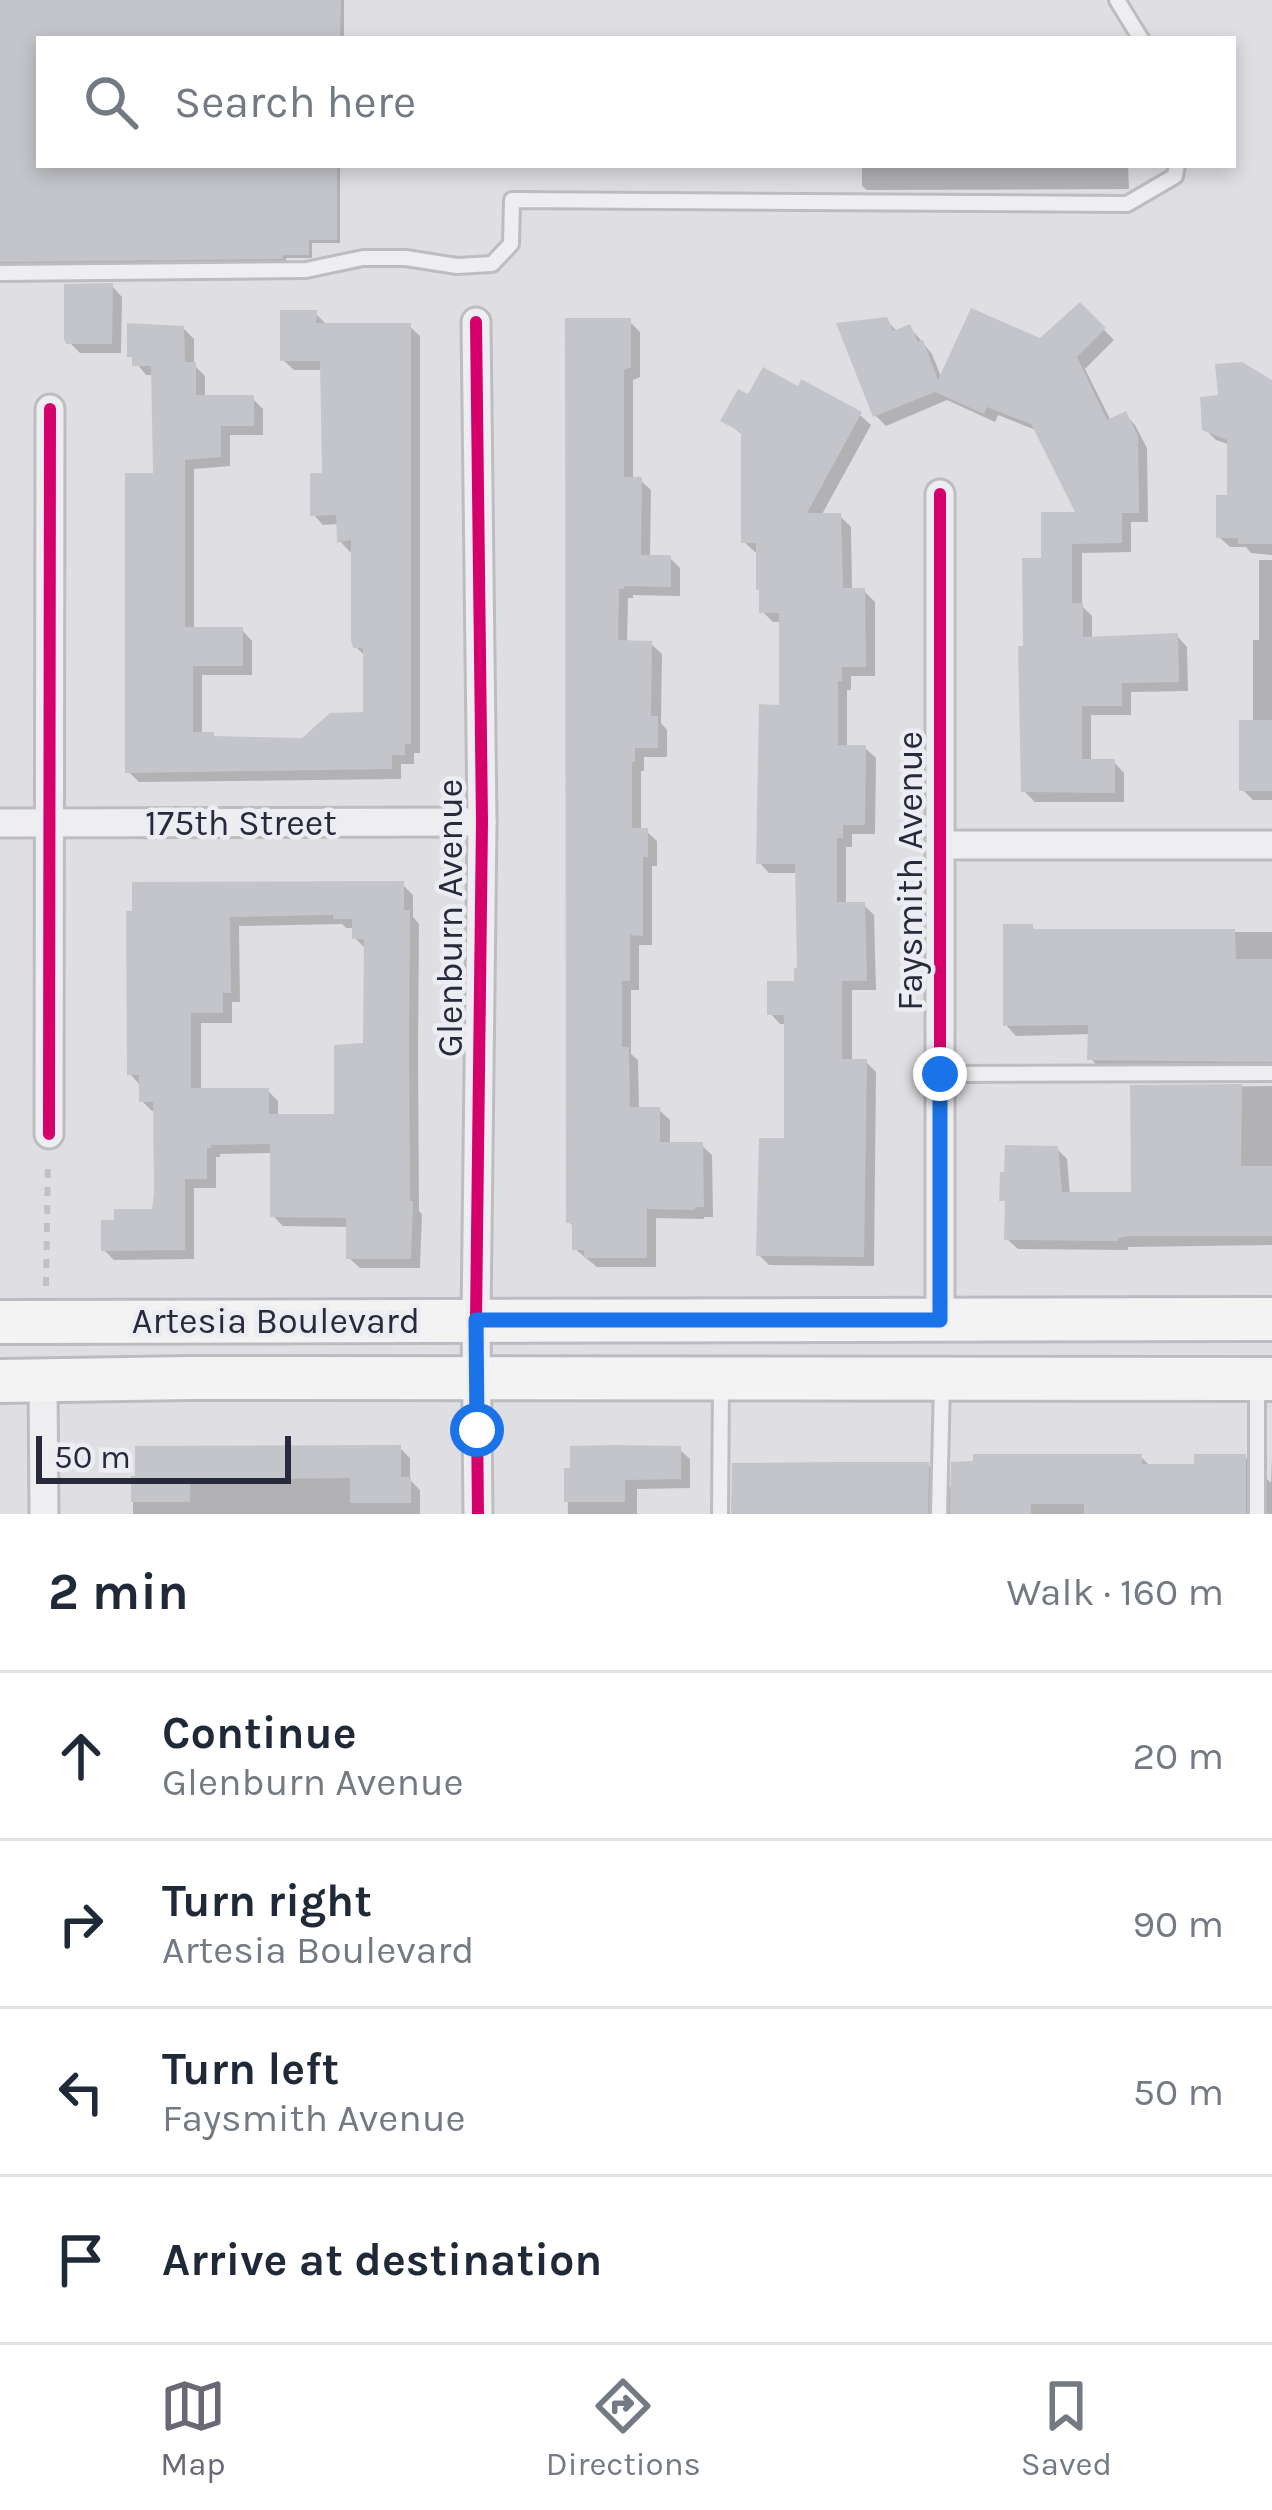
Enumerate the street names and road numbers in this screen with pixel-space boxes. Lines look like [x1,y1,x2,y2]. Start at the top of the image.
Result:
street label: Faysmith Avenue [889,731,931,1011]
street label: Glenburn Avenue [429,779,471,1057]
street label: 175th Street [145,802,337,844]
street label: Artesia Boulevard [132,1300,420,1342]

